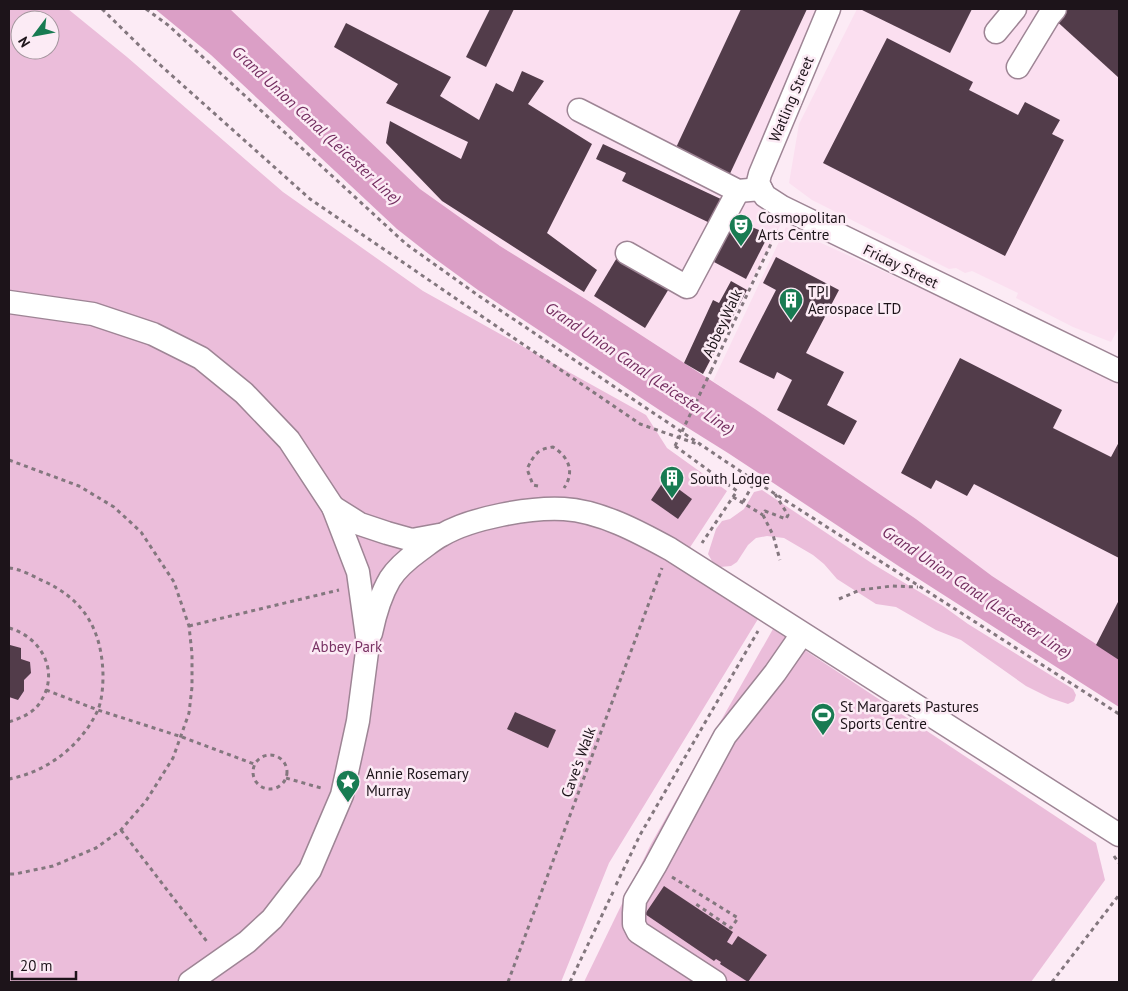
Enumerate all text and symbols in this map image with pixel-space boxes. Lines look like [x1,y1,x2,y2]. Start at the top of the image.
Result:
north arrow [10,10,60,60]
text: N [14,33,34,51]
water label: Grand Union Canal (Leicester Line) [228,41,406,209]
street label: Watling Street [764,53,818,145]
place label: Cosmopolitan Arts Centre [758,208,846,244]
theatre icon: Cosmopolitan Arts Centre [728,213,754,247]
street label: Friday Street [860,240,942,292]
place label: TPI Aerospace LTD [808,282,901,318]
street label: Abbey Walk [698,285,746,360]
building icon: TPI Aerospace LTD [778,287,804,321]
water label: Grand Union Canal (Leicester Line) [542,297,738,439]
building icon: South Lodge [659,465,685,499]
place label: South Lodge [690,469,770,488]
water label: Grand Union Canal (Leicester Line) [879,521,1075,663]
park label: Abbey Park [312,637,383,656]
place label: St Margarets Pastures Sports Centre [840,697,979,733]
sports icon: St Margarets Pastures Sports Centre [810,702,836,736]
street label: Cave's Walk [557,723,600,800]
place label: Annie Rosemary Murray [366,764,469,800]
place icon: Annie Rosemary Murray [335,769,361,803]
scale bar [12,948,76,980]
text: 20 m [20,956,53,975]

